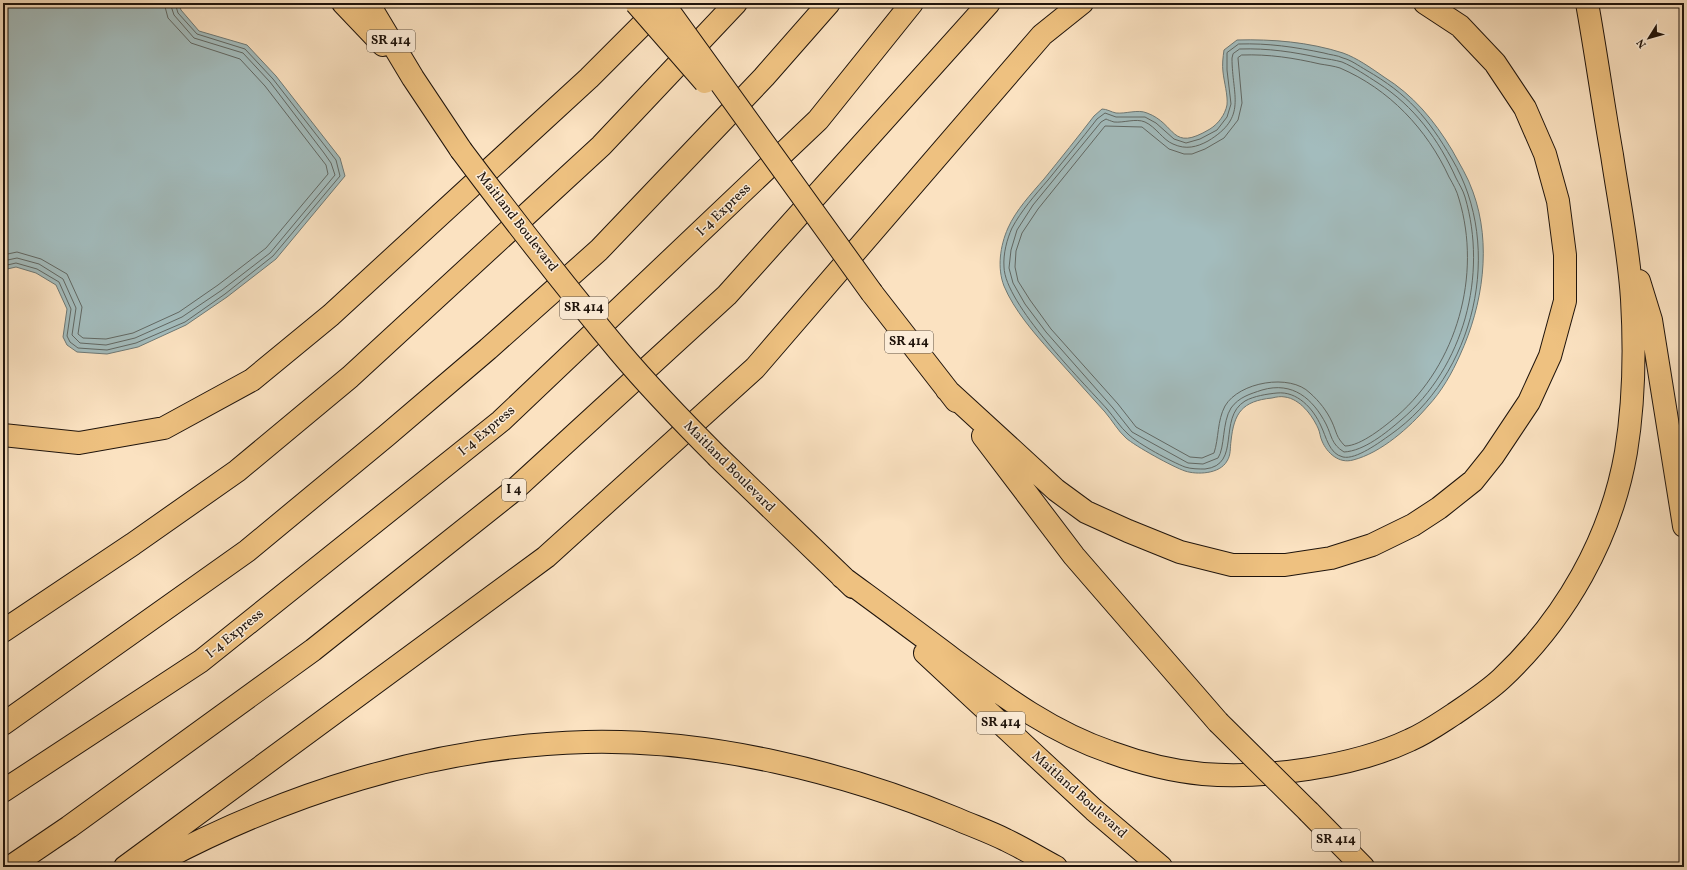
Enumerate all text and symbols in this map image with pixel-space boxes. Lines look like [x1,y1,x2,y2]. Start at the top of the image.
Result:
north arrow [1629,18,1669,58]
road number: SR 414 [367,30,415,52]
text: N [1634,35,1651,51]
street label: Maitland Boulevard [472,168,562,276]
street label: I-4 Express [693,179,755,241]
road number: SR 414 [560,297,608,319]
road number: SR 414 [885,331,933,353]
street label: I-4 Express [454,402,520,460]
street label: Maitland Boulevard [679,417,779,517]
road number: I 4 [502,479,526,501]
street label: I-4 Express [202,605,268,663]
road number: SR 414 [977,712,1025,734]
street label: Maitland Boulevard [1027,747,1131,843]
road number: SR 414 [1312,829,1360,851]

